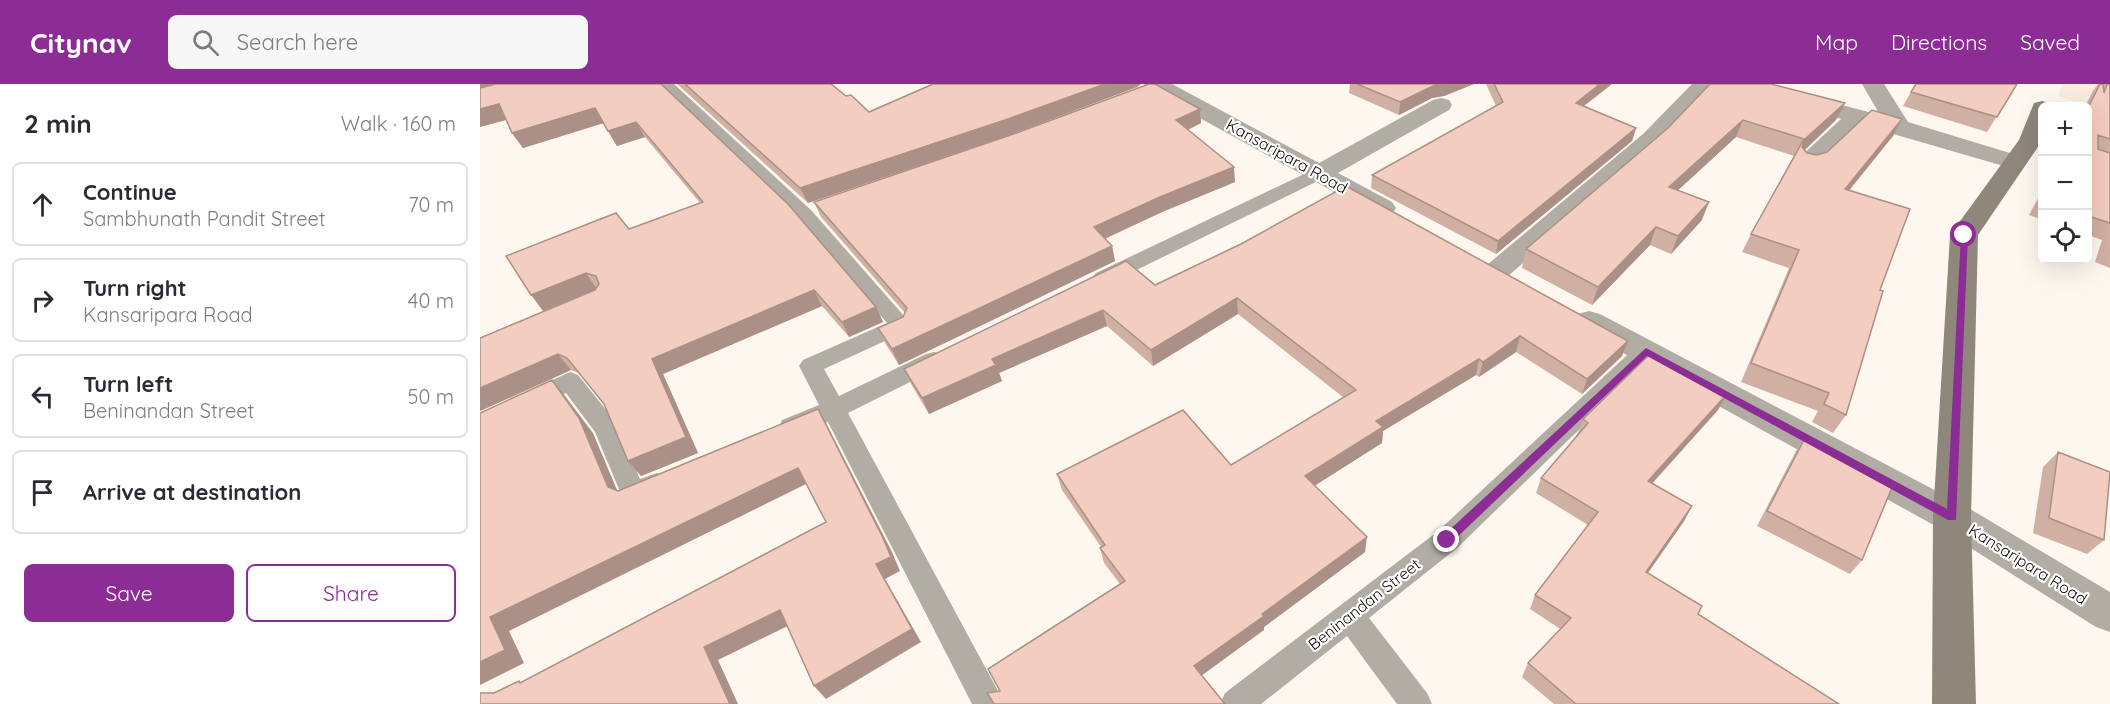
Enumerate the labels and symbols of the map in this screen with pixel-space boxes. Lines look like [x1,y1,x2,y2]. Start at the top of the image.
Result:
street label: Kansaripara Road [1223,114,1351,198]
route start [1950,221,1976,247]
street label: Kansaripara Road [1965,520,2091,608]
route end [1433,526,1459,552]
street label: Beninandan Street [1304,554,1424,654]

